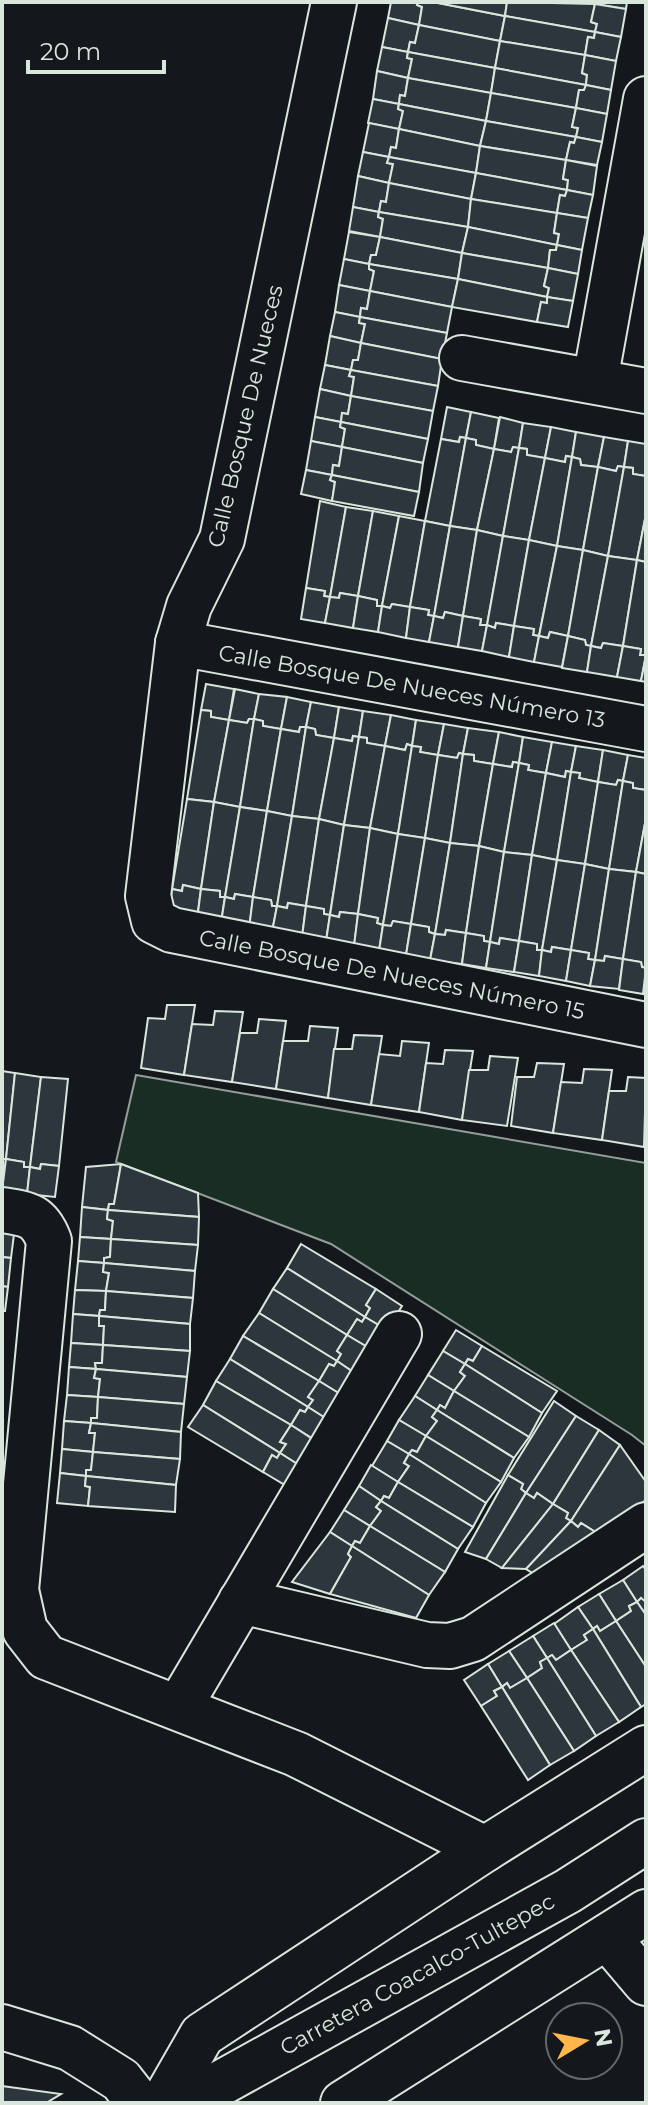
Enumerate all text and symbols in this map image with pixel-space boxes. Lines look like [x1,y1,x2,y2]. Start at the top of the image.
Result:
scale bar [28,24,164,74]
text: 20 m [40,37,101,66]
street label: Calle Bosque De Nueces [202,282,289,550]
street label: Calle Bosque De Nueces Número 13 [217,639,607,734]
street label: Calle Bosque De Nueces Número 15 [197,924,587,1025]
street label: Carretera Coacalco-Tultepec [275,1888,559,2061]
north arrow [544,2001,624,2081]
text: N [588,2027,618,2049]

